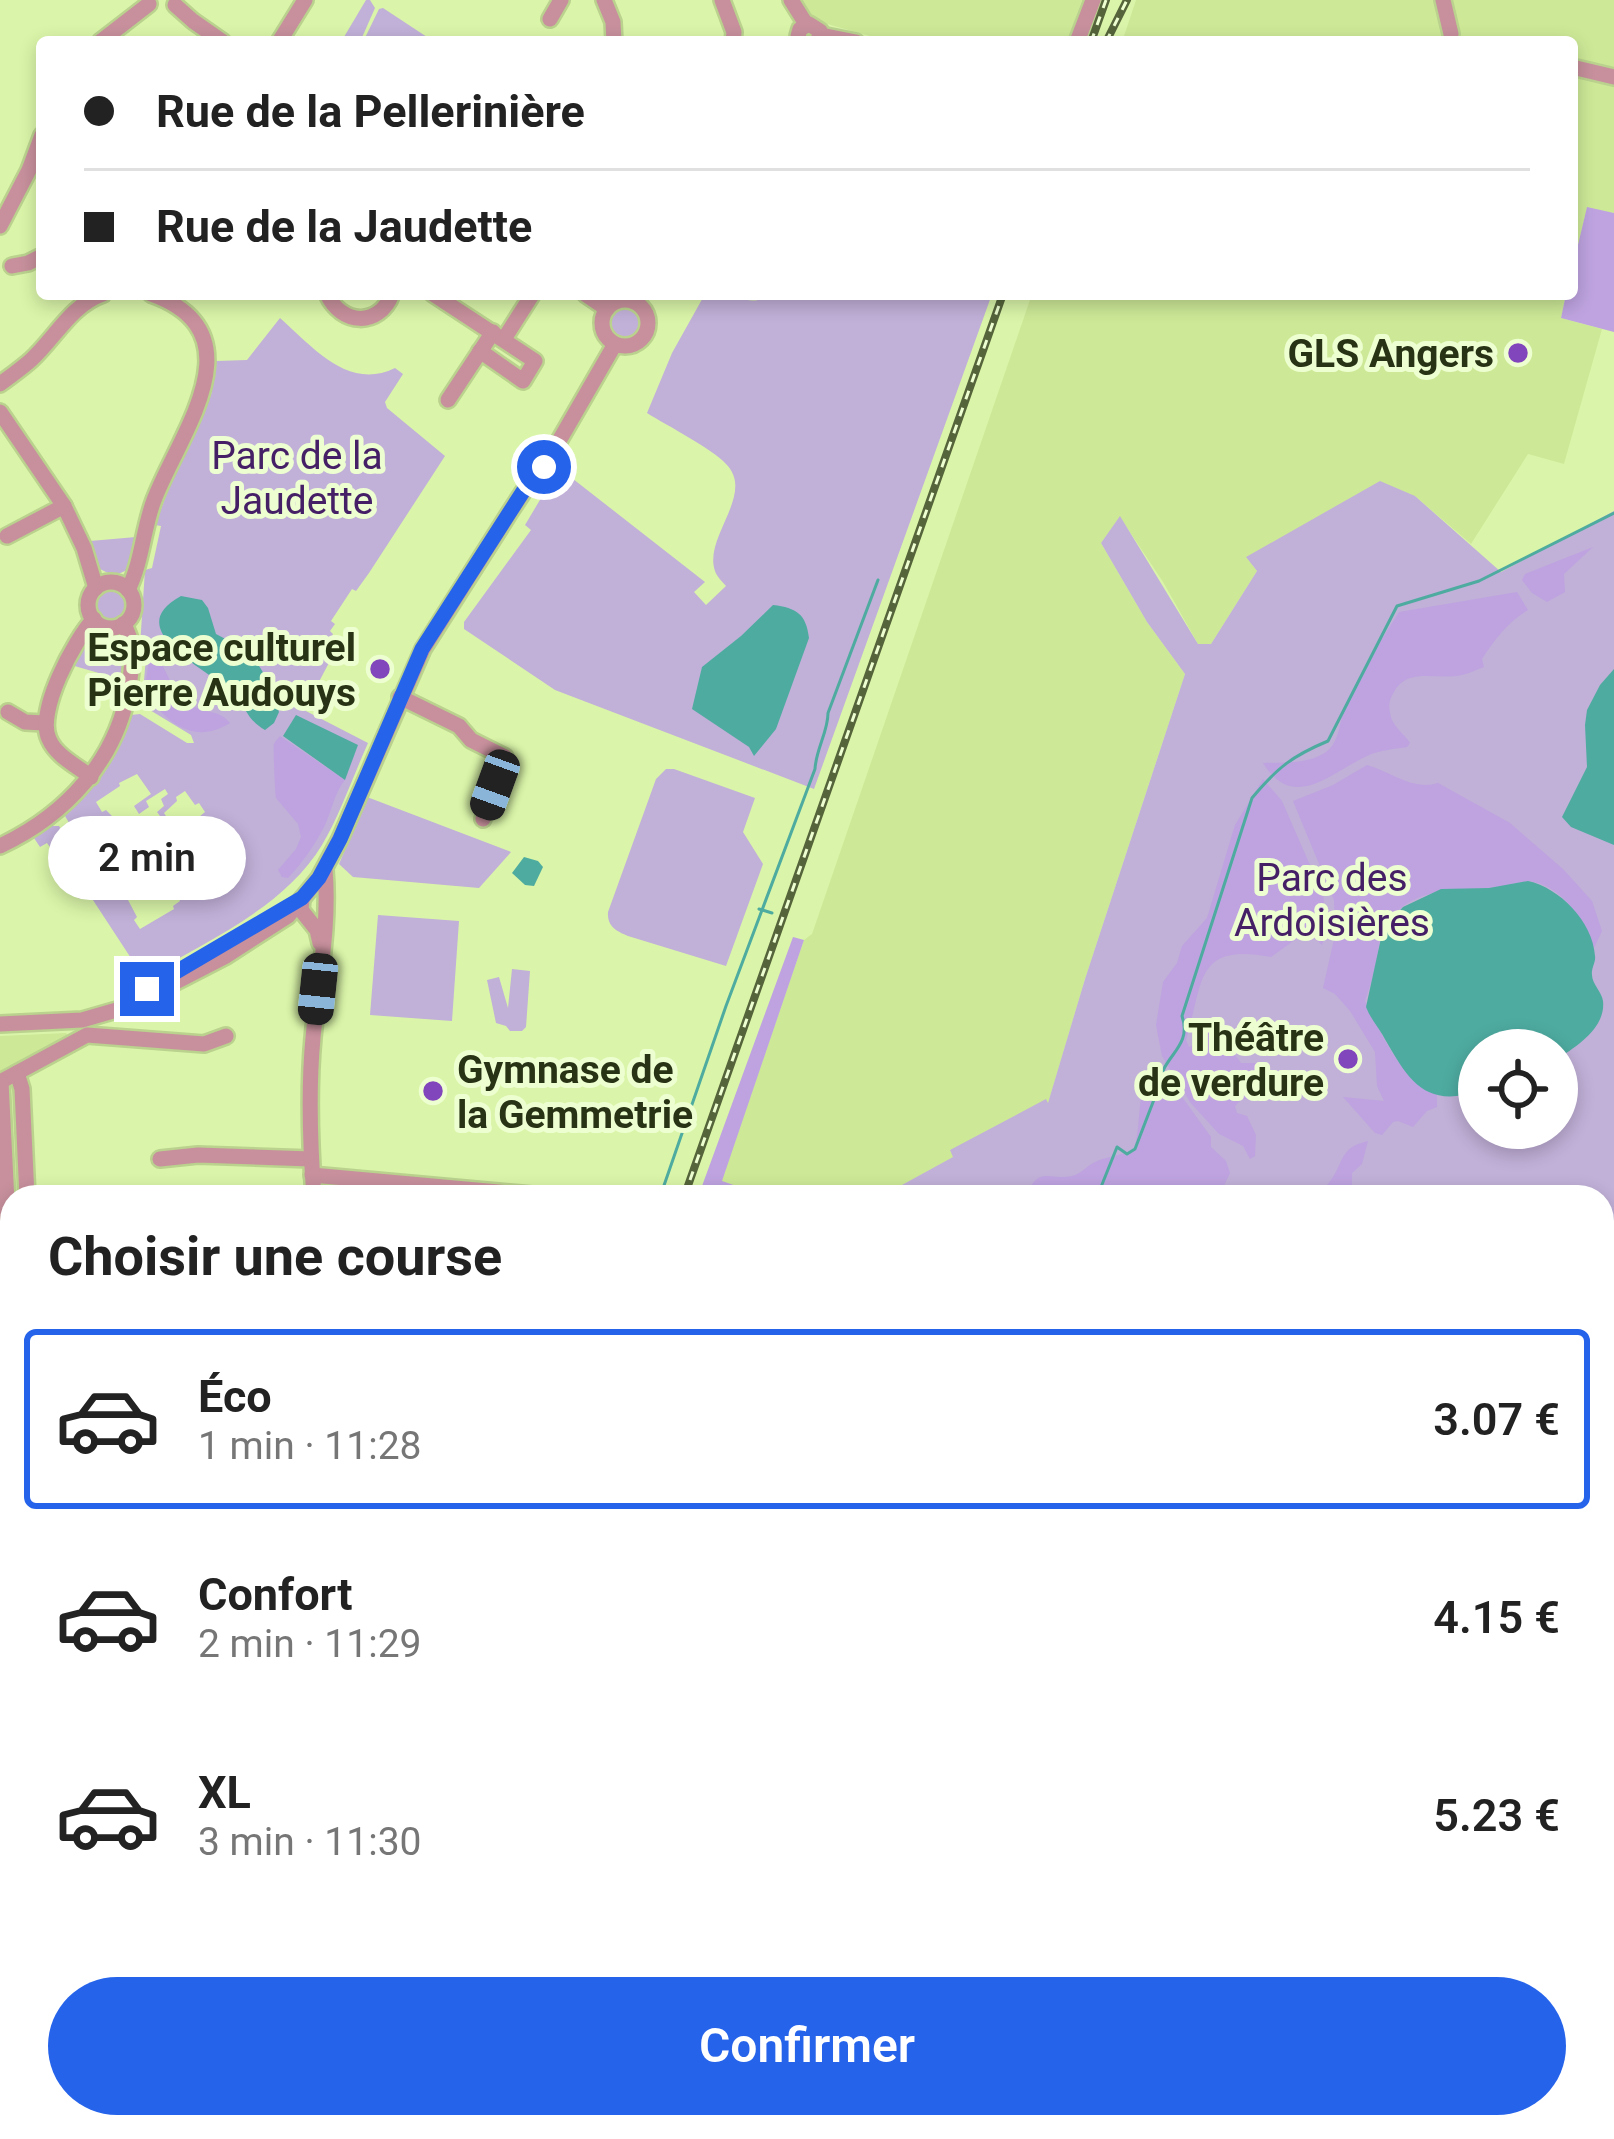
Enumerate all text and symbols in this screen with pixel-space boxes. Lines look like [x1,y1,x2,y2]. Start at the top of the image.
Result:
text: Rue de la Pellerinière [156,85,585,138]
text: Rue de la Jaudette [156,200,532,253]
place label: GLS Angers [1288,331,1494,377]
marker: GLS Angers [1505,340,1531,366]
park label: Parc de la Jaudette [211,433,383,524]
route start [517,440,571,494]
place label: Espace culturel Pierre Audouys [87,625,356,716]
marker: Espace culturel Pierre Audouys [367,656,393,682]
car [466,745,524,825]
callout: 2 min [48,815,246,899]
text: 2 min [98,835,196,881]
park label: Parc des Ardoisières [1234,855,1430,946]
car [296,951,340,1027]
route end [120,962,174,1016]
place label: Théâtre de verdure [1138,1015,1324,1106]
map controls [1458,1029,1578,1149]
button: locate [1458,1029,1578,1149]
marker: Théâtre de verdure [1335,1046,1361,1072]
place label: Gymnase de la Gemmetrie [457,1047,693,1138]
marker: Gymnase de la Gemmetrie [420,1078,446,1104]
text: Choisir une course [48,1225,502,1288]
icon: car [54,1365,162,1473]
text: Éco [198,1370,272,1423]
text: 3.07 € [1433,1393,1560,1446]
text: 1 min · 11:28 [198,1423,421,1469]
icon: car [54,1563,162,1671]
text: Confort [198,1568,352,1621]
text: 4.15 € [1433,1591,1560,1644]
text: 2 min · 11:29 [198,1621,421,1667]
icon: car [54,1761,162,1869]
text: XL [198,1766,251,1819]
text: 5.23 € [1433,1789,1560,1842]
text: 3 min · 11:30 [198,1819,421,1865]
button: Confirmer [48,1977,1566,2115]

